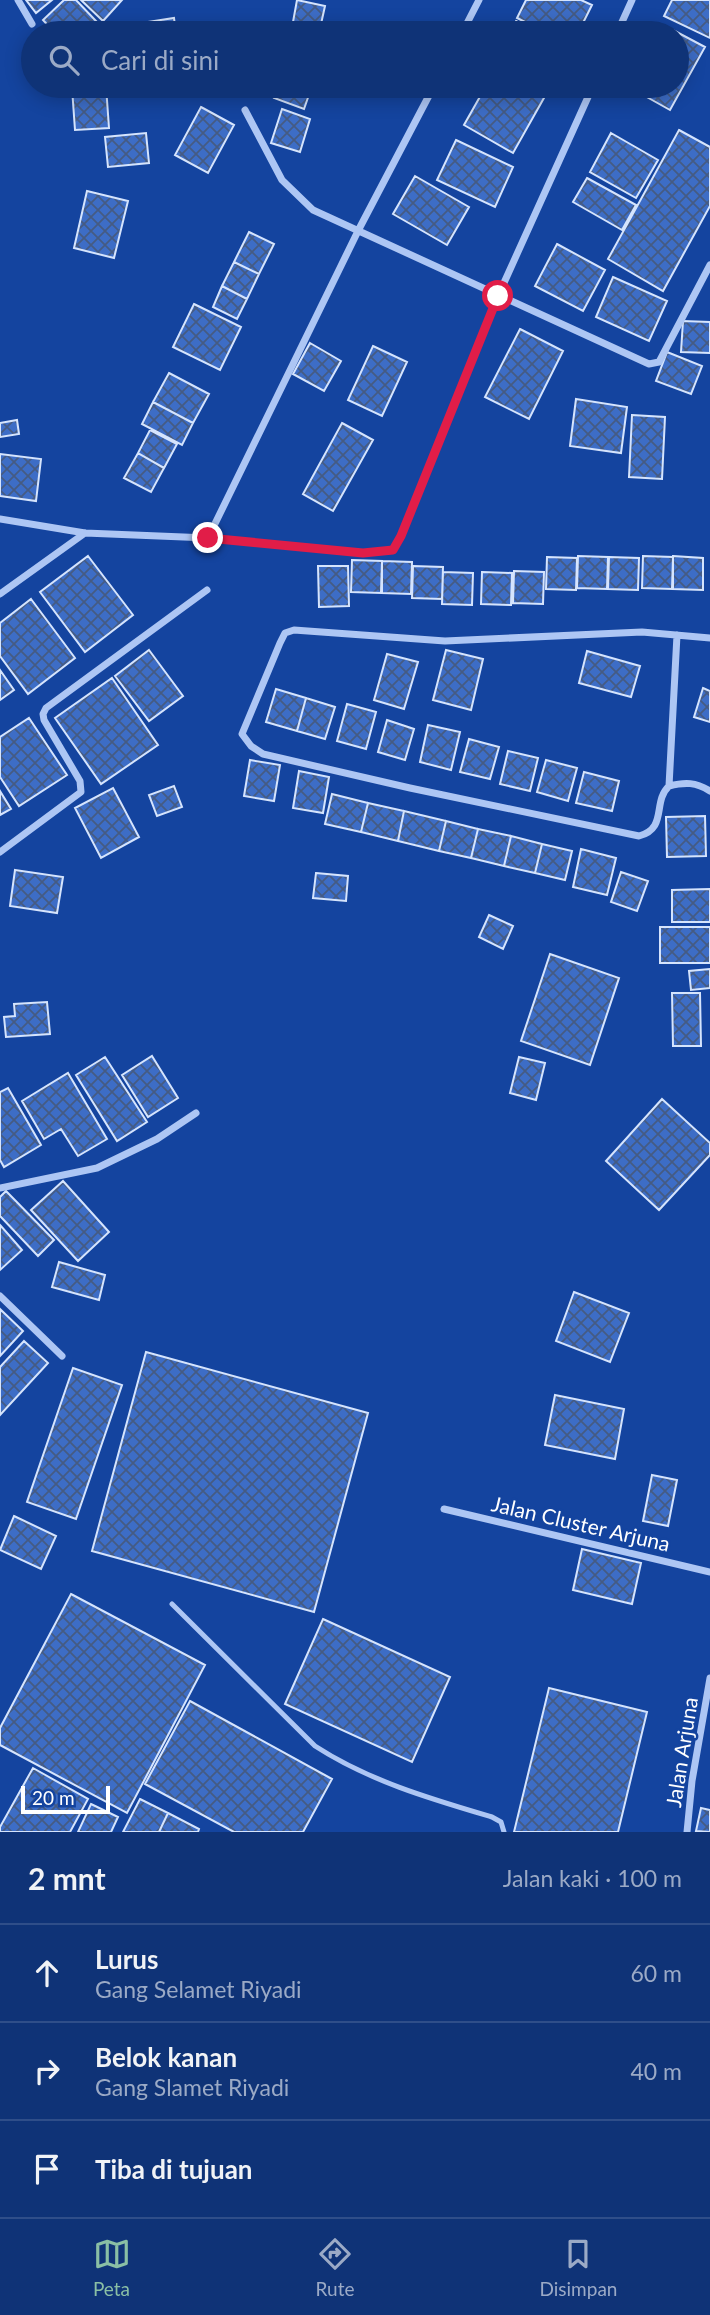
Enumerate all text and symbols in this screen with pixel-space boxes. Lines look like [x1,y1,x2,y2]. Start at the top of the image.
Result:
search box [21,21,689,98]
icon: search [45,41,83,79]
text: Cari di sini [101,44,219,76]
route start [482,280,513,311]
route end [192,522,223,553]
street label: Jalan Cluster Arjuna [489,1490,673,1556]
street label: Jalan Arjuna [660,1695,702,1809]
scale bar [21,1783,110,1815]
text: 20 m [32,1786,75,1809]
text: 2 mnt [28,1860,106,1896]
text: Jalan kaki · 100 m [503,1864,682,1892]
text: Lurus [95,1943,158,1975]
icon: ahead [28,1954,66,1992]
text: 60 m [631,1959,682,1987]
text: Gang Selamet Riyadi [95,1975,302,2003]
text: Belok kanan [95,2041,237,2073]
icon: right [28,2052,66,2090]
text: 40 m [631,2057,682,2085]
text: Gang Slamet Riyadi [95,2073,289,2101]
icon: arrive [28,2150,66,2188]
text: Tiba di tujuan [95,2153,253,2185]
tab: Peta [93,2235,131,2300]
tab: Rute [316,2235,354,2300]
tab: Disimpan [540,2235,617,2300]

